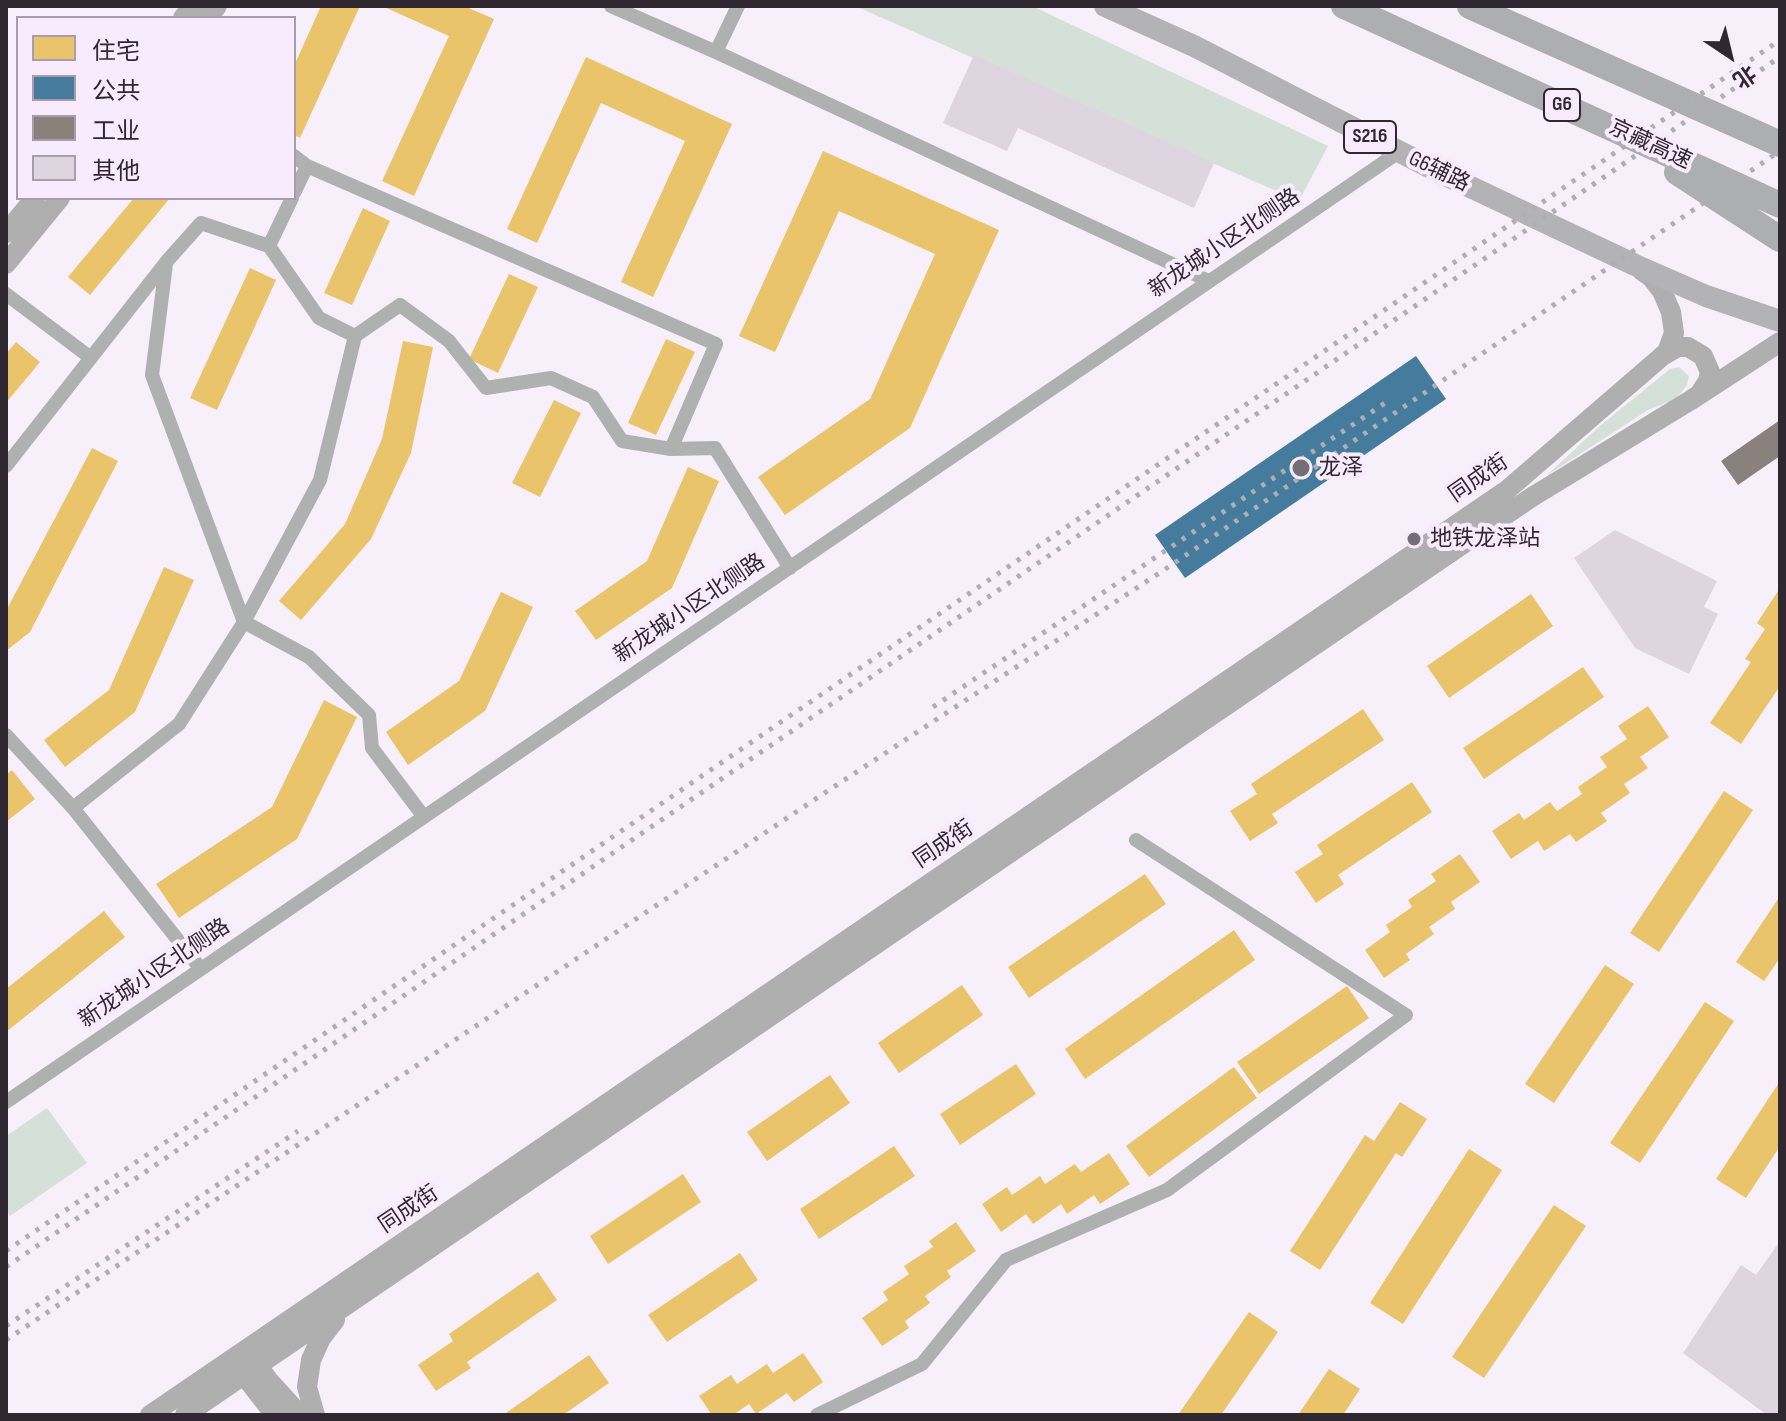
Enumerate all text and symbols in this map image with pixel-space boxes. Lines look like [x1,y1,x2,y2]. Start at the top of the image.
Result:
legend [16,16,296,200]
north arrow [1690,16,1770,96]
text: 住宅 [92,37,140,66]
text: 北 [1727,59,1761,93]
text: 公共 [92,77,140,106]
road number: G6 [1544,89,1580,121]
street label: 京藏高速 [1605,114,1695,176]
text: 工业 [92,117,140,146]
road number: S216 [1344,121,1396,153]
street label: G6辅路 [1404,146,1474,198]
text: 其他 [92,157,140,186]
street label: 新龙城小区北侧路 [1145,184,1305,304]
street label: 同成街 [1444,449,1514,509]
place label: 龙泽 [1319,455,1363,481]
marker: 龙泽 [1290,457,1312,479]
place label: 地铁龙泽站 [1430,526,1540,552]
marker: 地铁龙泽站 [1405,530,1423,548]
street label: 新龙城小区北侧路 [610,549,770,669]
street label: 同成街 [909,816,979,874]
street label: 新龙城小区北侧路 [75,914,235,1034]
street label: 同成街 [374,1181,444,1239]

